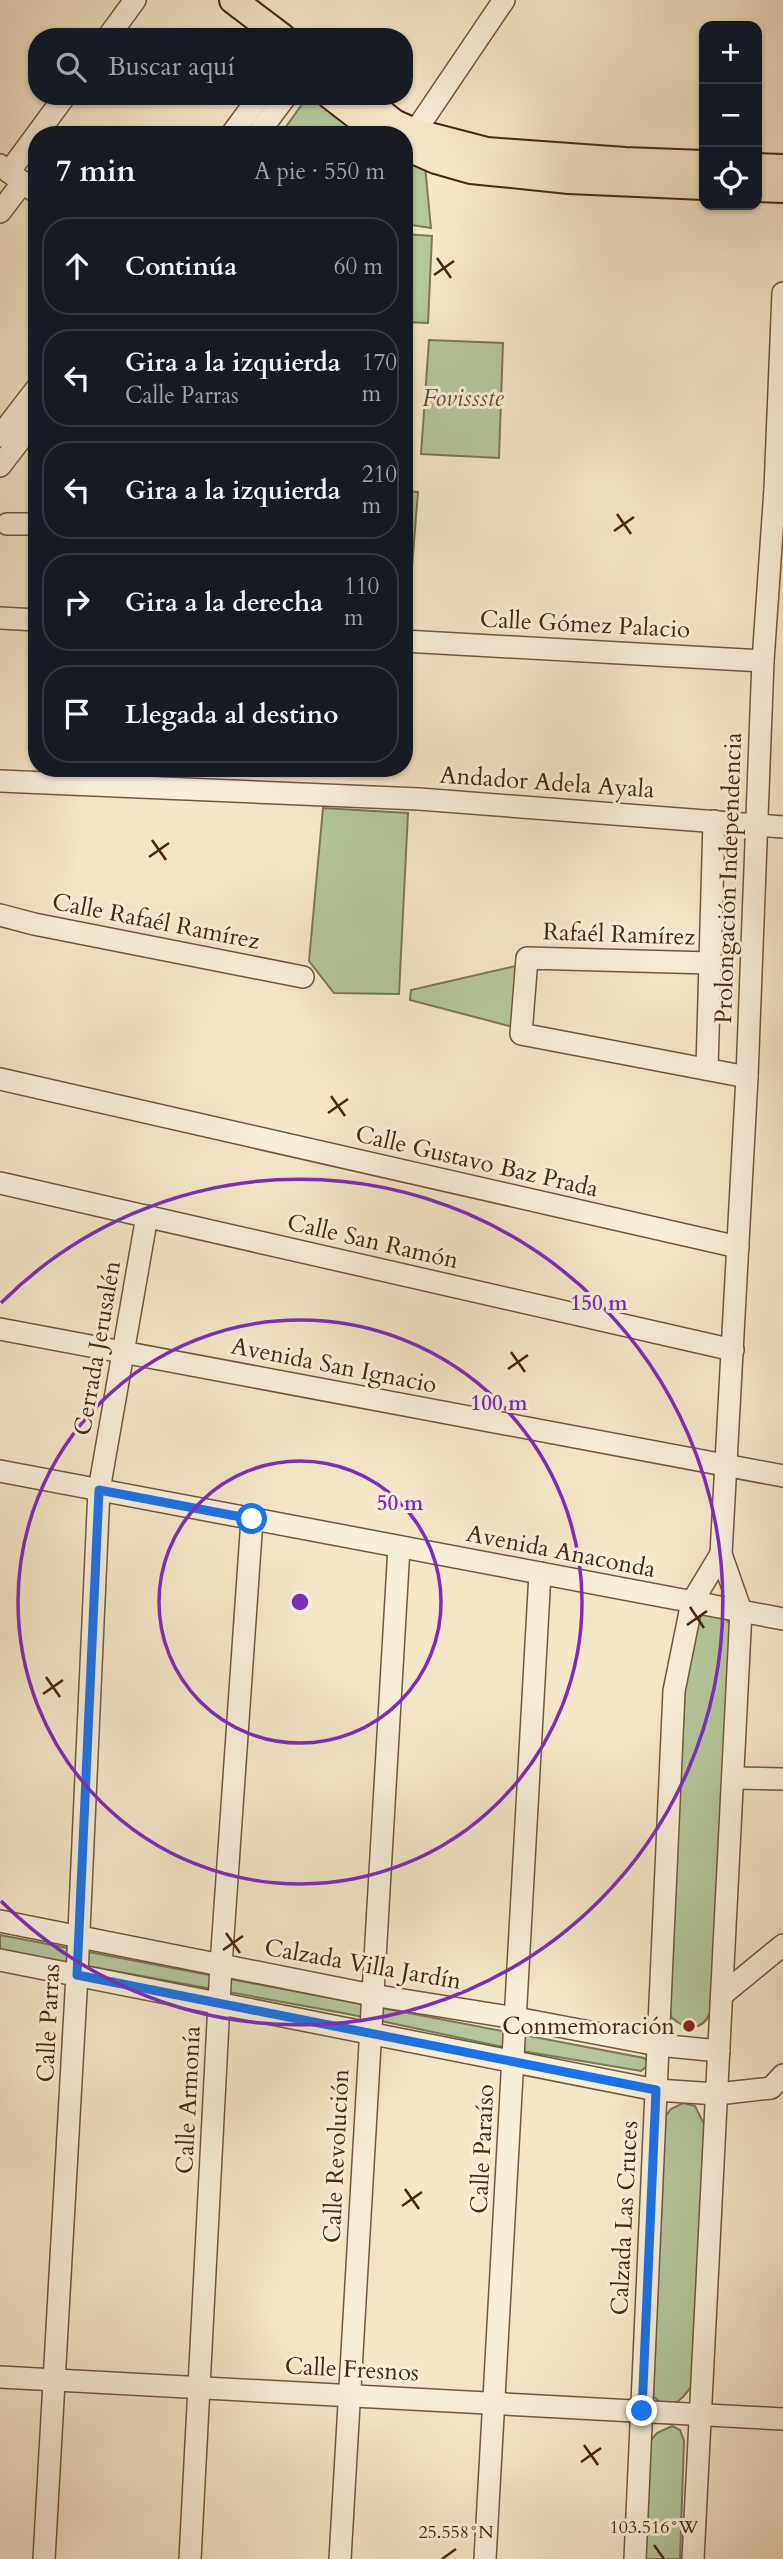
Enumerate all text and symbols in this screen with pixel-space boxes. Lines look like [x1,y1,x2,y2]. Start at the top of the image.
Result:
map controls [699,21,762,210]
button: + [699,21,762,84]
search box [28,28,413,105]
icon: search [52,48,90,86]
text: Buscar aquí [108,49,235,84]
button: − [699,84,762,147]
button: locate [699,147,762,210]
text: 7 min [56,151,136,192]
text: A pie · 550 m [254,156,385,187]
icon: ahead [58,247,96,285]
text: Continúa [125,249,237,284]
text: 60 m [334,251,383,282]
text: Gira a la izquierda [125,345,341,380]
text: 170 m [362,347,397,409]
icon: left [58,359,96,397]
text: Calle Parras [125,380,239,411]
park label: Fovissste [422,382,505,415]
text: 210 m [362,459,397,521]
icon: left [58,471,96,509]
text: Gira a la izquierda [125,473,341,508]
text: 110 m [344,571,379,633]
icon: right [58,583,96,621]
text: Gira a la derecha [125,585,323,620]
street label: Calle Gómez Palacio [479,603,691,646]
icon: arrive [58,695,96,733]
text: Llegada al destino [125,697,339,732]
street label: Prolongación Independencia [707,731,750,1024]
street label: Andador Adela Ayala [439,759,656,807]
street label: Calle Rafaél Ramírez [49,885,263,958]
street label: Rafaél Ramírez [542,915,696,954]
street label: Calle Gustavo Baz Prada [352,1117,602,1206]
street label: Calle San Ramón [284,1206,462,1277]
street label: Cerrada Jerusalén [66,1258,129,1438]
text: 150 m [570,1289,628,1318]
street label: Avenida San Ignacio [228,1329,440,1402]
text: 100 m [470,1389,528,1418]
text: 50 m [377,1489,424,1518]
route start [236,1503,267,1534]
street label: Avenida Anaconda [464,1517,659,1586]
centre of rings [288,1590,312,1614]
street label: Calzada Villa Jardín [262,1931,464,1998]
street label: Calle Parras [29,1963,68,2083]
place label: Conmemoración [502,2010,675,2043]
marker: Conmemoración [681,2018,697,2034]
street label: Calle Armonía [168,2025,209,2175]
street label: Calle Revolución [315,2068,358,2244]
street label: Calle Paraíso [463,2083,502,2215]
street label: Calzada Las Cruces [603,2120,646,2316]
street label: Calle Fresnos [284,2350,420,2389]
route end [626,2395,657,2426]
text: 103.516°W [610,2515,699,2540]
text: 25.558°N [418,2520,494,2545]

